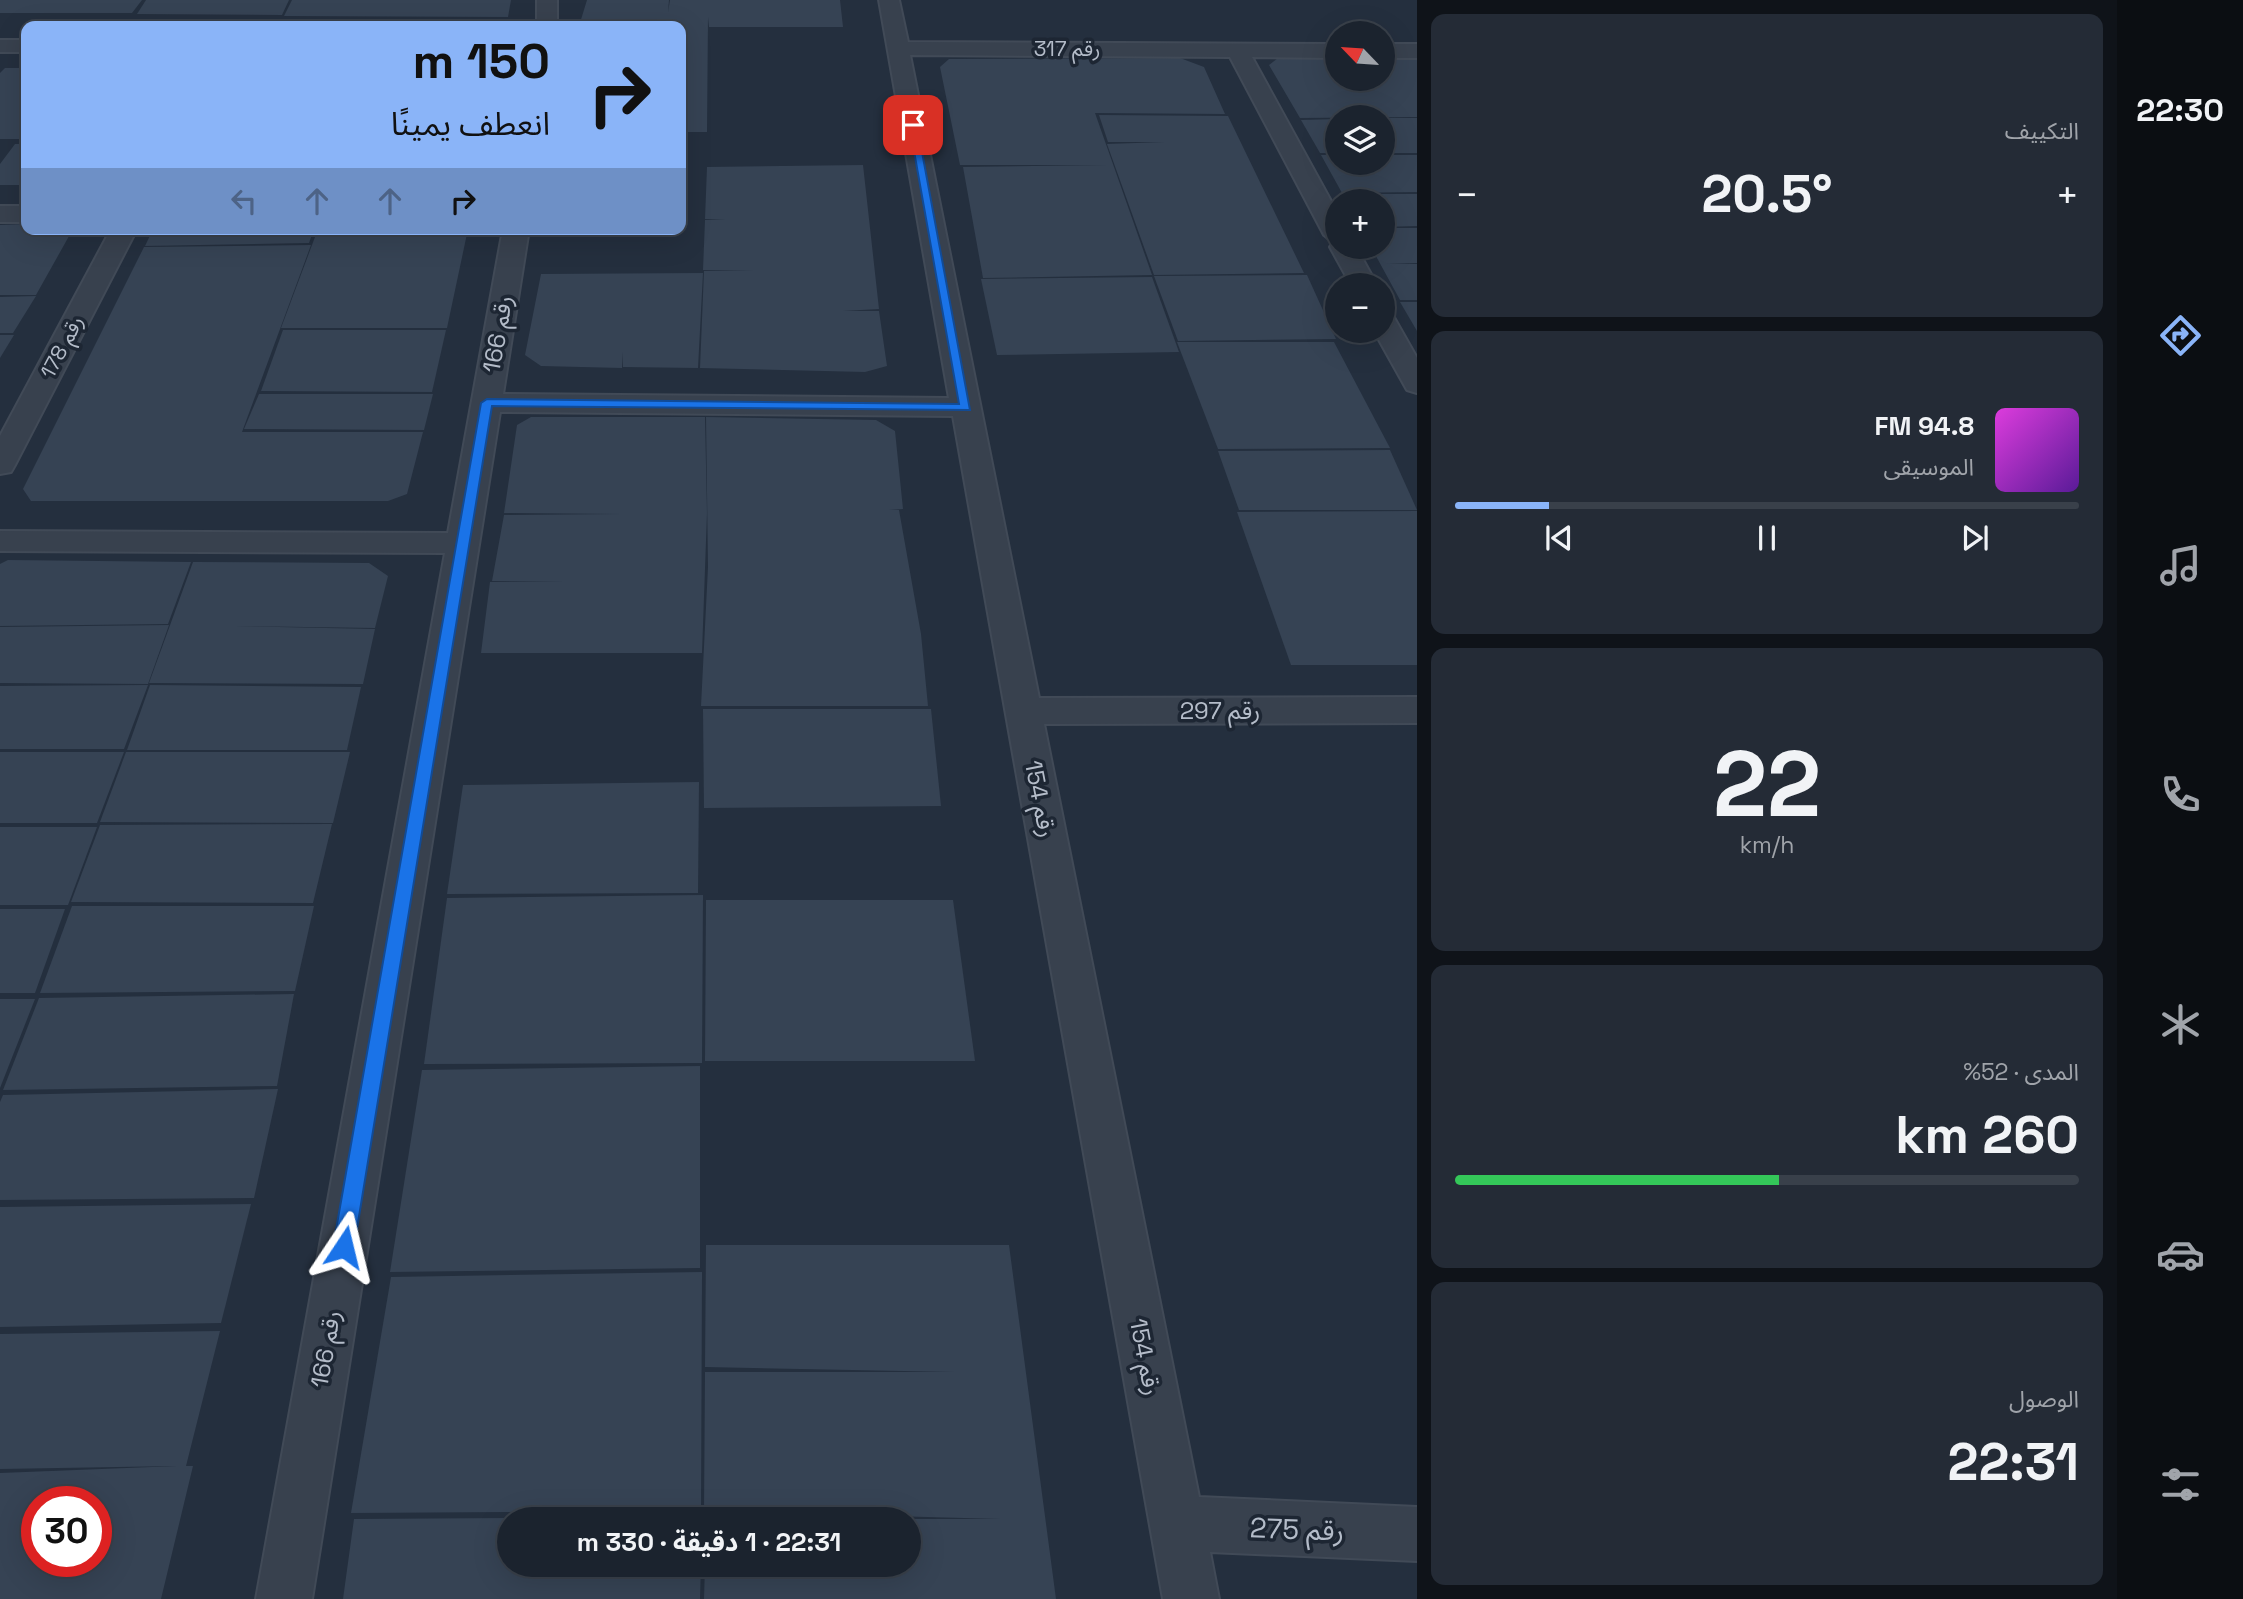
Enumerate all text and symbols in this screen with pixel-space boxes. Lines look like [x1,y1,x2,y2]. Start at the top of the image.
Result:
north arrow [1325,21,1395,91]
map controls [1325,21,1395,343]
text: 150 m [412,30,550,92]
street label: رقم 317 [1034,35,1100,64]
icon: right [574,49,665,140]
text: 22:30 [2136,90,2224,130]
pin [883,95,943,155]
text: انعطف يمينًا [391,104,550,144]
button: layers [1325,105,1395,175]
icon: arrive [894,106,932,144]
text: التكييف [2005,116,2079,146]
text: 20.5° [1701,161,1833,227]
text: − [1455,171,1479,219]
text: + [2055,171,2079,219]
icon: left [225,182,263,220]
icon: ahead [298,182,336,220]
icon: ahead [371,182,409,220]
icon: right [444,182,482,220]
button: + [1325,189,1395,259]
button: − [1325,273,1395,343]
street label: رقم 166 [475,293,522,375]
street label: رقم 178 [34,311,91,384]
icon: directions [2156,311,2205,360]
text: 94.8 FM [1875,409,1974,443]
text: الموسيقى [1883,452,1974,482]
icon: previous [1540,519,1578,557]
icon: pause [1748,519,1786,557]
icon: next [1956,519,1994,557]
icon: music [2156,541,2205,590]
street label: رقم 297 [1180,695,1260,728]
text: 22 [1713,726,1821,843]
street label: رقم 154 [1016,758,1063,840]
icon: phone [2156,770,2205,819]
text: km/h [1740,830,1794,860]
icon: climate [2156,1000,2205,1049]
text: المدى · 52% [1963,1057,2079,1087]
text: 260 km [1895,1102,2079,1168]
position arrow [307,1210,381,1284]
icon: car [2156,1230,2205,1279]
street label: رقم 166 [303,1308,350,1390]
street label: رقم 154 [1121,1316,1168,1398]
text: الوصول [2009,1384,2079,1414]
text: 22:31 [1948,1429,2079,1495]
icon: filters [2156,1460,2205,1509]
speed limit sign: 30 [21,1486,112,1577]
street label: رقم 275 [1249,1509,1345,1553]
text: 22:31 · 1 دقيقة · 330 m [577,1525,841,1559]

